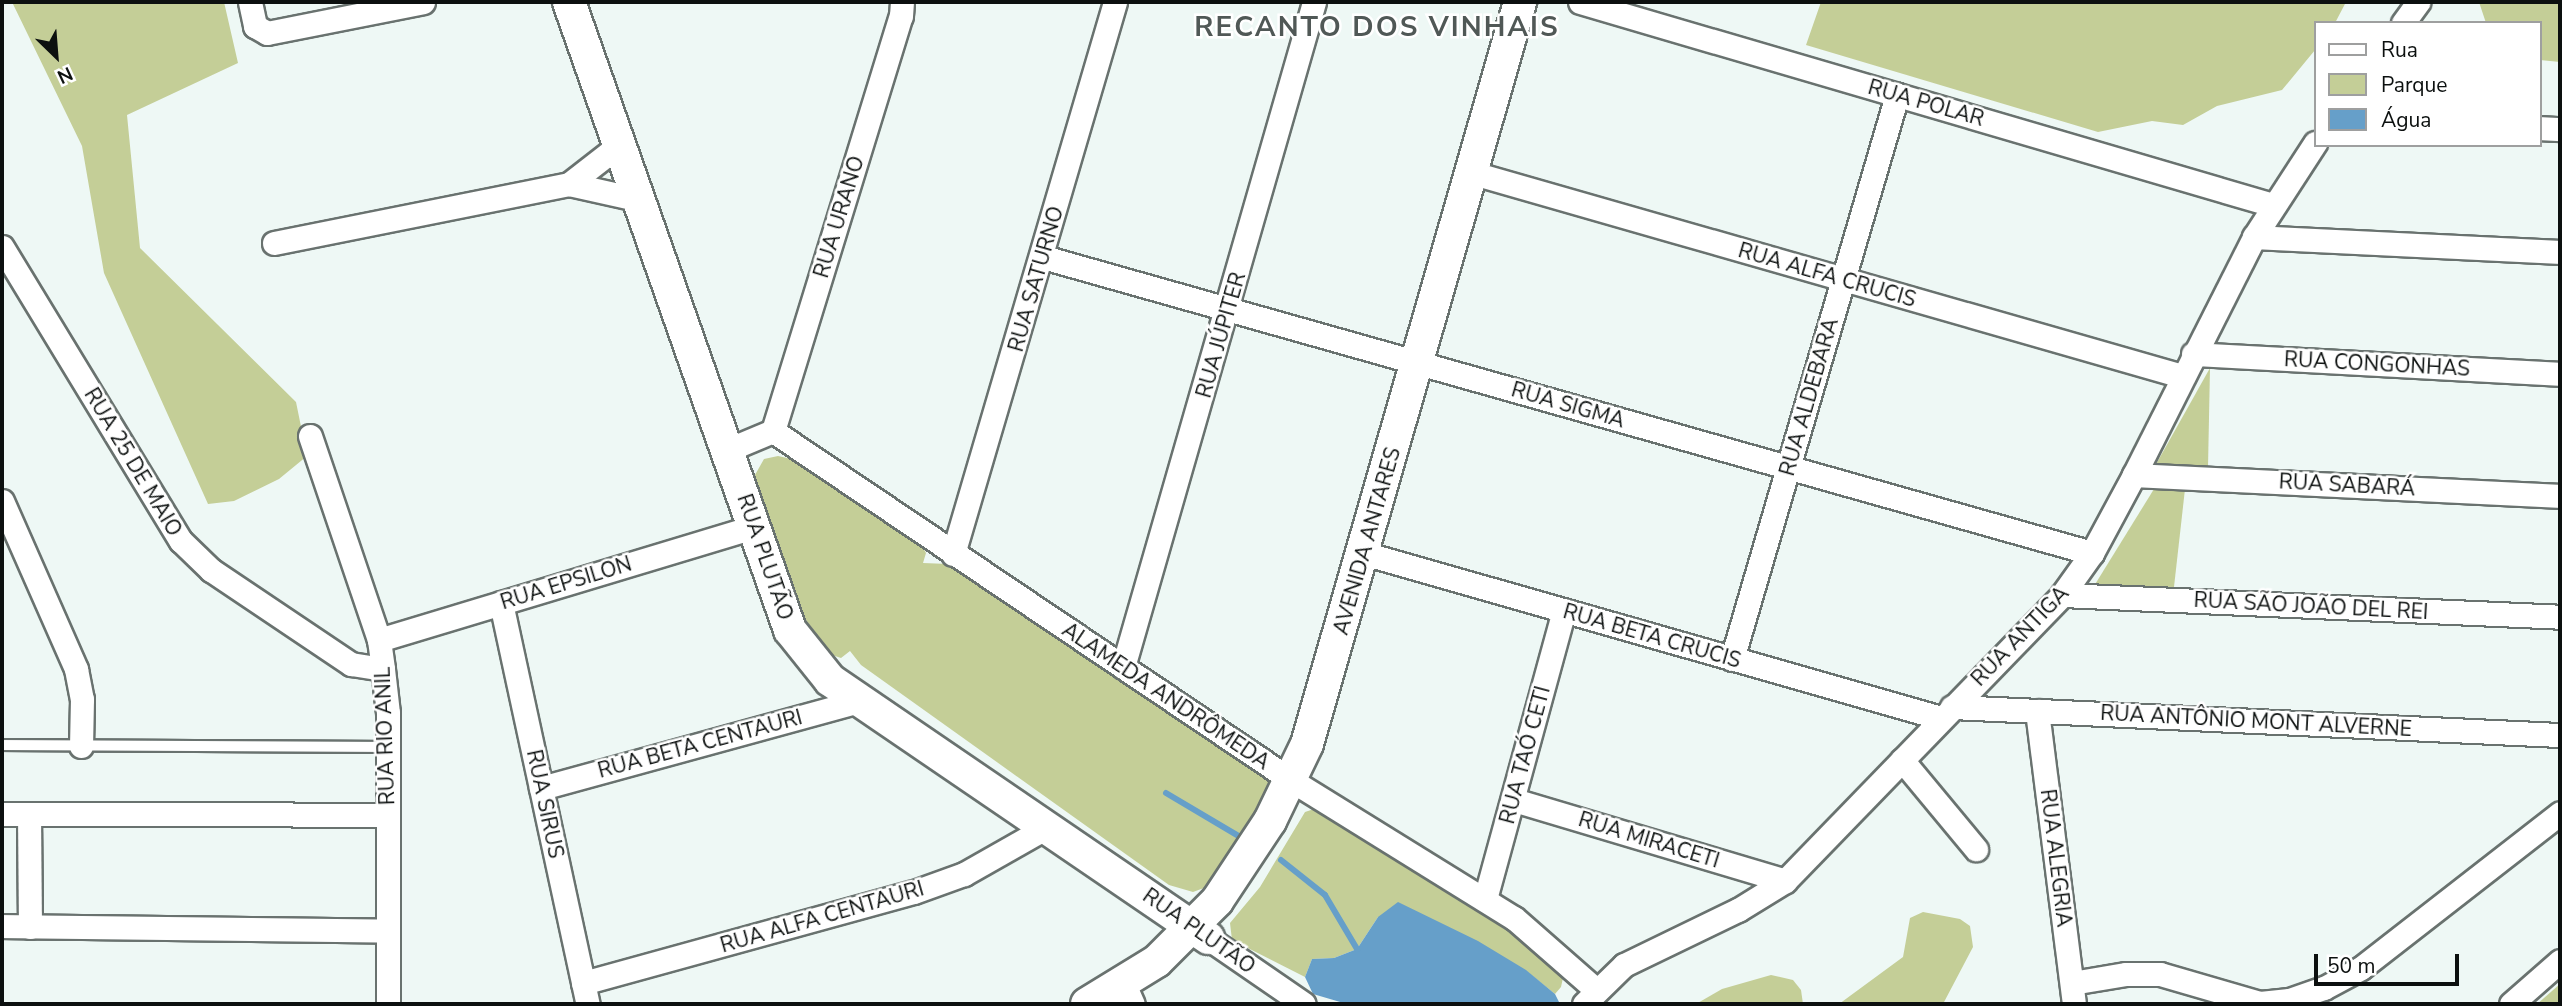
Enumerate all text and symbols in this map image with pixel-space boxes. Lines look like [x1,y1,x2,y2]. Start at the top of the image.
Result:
district label: RECANTO DOS VINHAIS [1197,10,1557,44]
north arrow [21,21,91,91]
legend [2314,21,2541,147]
text: Rua [2381,36,2418,64]
text: N [53,60,77,90]
text: Parque [2381,71,2448,99]
street label: RUA POLAR [1865,74,1987,132]
text: Água [2381,106,2431,134]
street label: RUA URANO [809,153,869,281]
street label: RUA SATURNO [1003,203,1069,355]
street label: RUA ALFA CRUCIS [1735,238,1919,312]
street label: RUA JÚPITER [1191,269,1251,401]
street label: RUA ALDEBARA [1774,315,1844,479]
street label: RUA CONGONHAS [2283,347,2471,381]
street label: RUA SIGMA [1508,377,1628,433]
street label: RUA 25 DE MAIO [79,383,187,541]
street label: AVENIDA ANTARES [1328,444,1406,638]
street label: RUA SABARÁ [2278,469,2416,501]
street label: RUA PLUTÃO [732,491,798,623]
street label: RUA EPSILON [497,551,635,615]
street label: RUA ANTIGA [1966,581,2074,691]
street label: RUA SÃO JOÃO DEL REI [2193,587,2429,625]
street label: RUA BETA CRUCIS [1560,599,1744,673]
street label: ALAMEDA ANDRÔMEDA [1057,617,1275,775]
street label: RUA RIO ANIL [370,666,400,806]
street label: RUA TAÓ CETI [1494,683,1556,827]
street label: RUA ANTÔNIO MONT ALVERNE [2100,700,2412,742]
street label: RUA BETA CENTAURI [595,705,805,783]
street label: RUA SIRUS [521,747,569,861]
street label: RUA ALEGRIA [2035,788,2077,928]
street label: RUA MIRACETI [1575,807,1723,873]
street label: RUA ALFA CENTAURI [717,876,927,958]
street label: RUA PLUTÃO [1138,883,1260,979]
scale bar [2317,940,2462,984]
text: 50 m [2327,952,2376,980]

